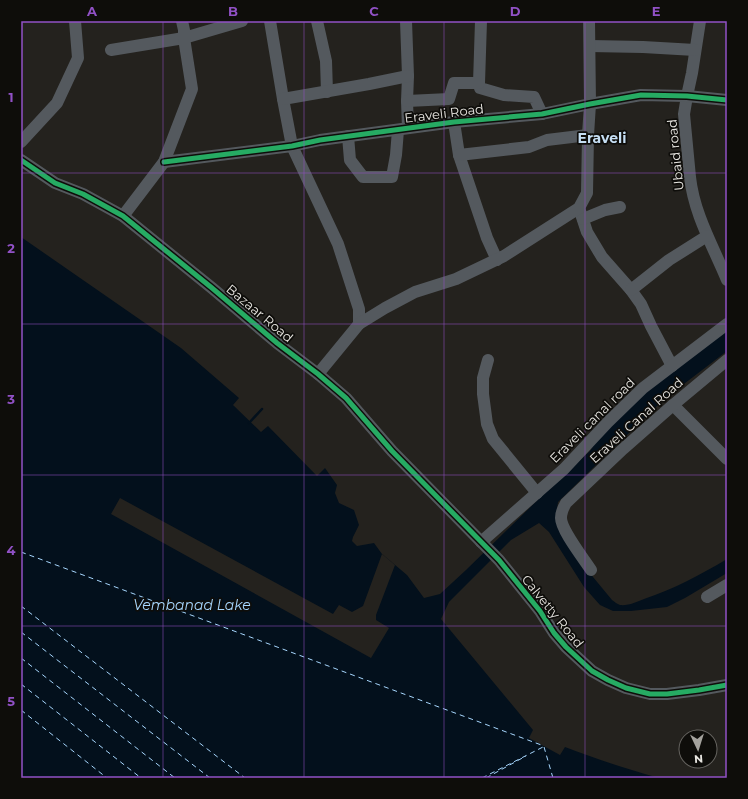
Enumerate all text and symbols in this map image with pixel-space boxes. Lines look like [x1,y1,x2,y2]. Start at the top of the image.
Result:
text: A [86,3,98,19]
text: B [228,3,238,19]
text: C [369,3,379,19]
text: D [510,3,521,19]
text: E [652,3,661,19]
text: 1 [8,89,14,105]
street label: Eraveli Road [403,100,485,126]
street label: Ubaid road [663,118,687,192]
district label: Eraveli [578,129,626,147]
text: 2 [7,240,15,256]
street label: Bazaar Road [223,280,297,346]
street label: Eraveli canal road [546,374,638,466]
street label: Eraveli Canal Road [586,374,686,466]
text: 3 [6,391,15,407]
text: 4 [7,542,16,558]
street label: Calvetty Road [519,571,587,651]
water label: Vembanad Lake [133,596,251,614]
text: 5 [7,693,15,709]
north arrow [678,729,718,769]
text: N [694,752,704,766]

